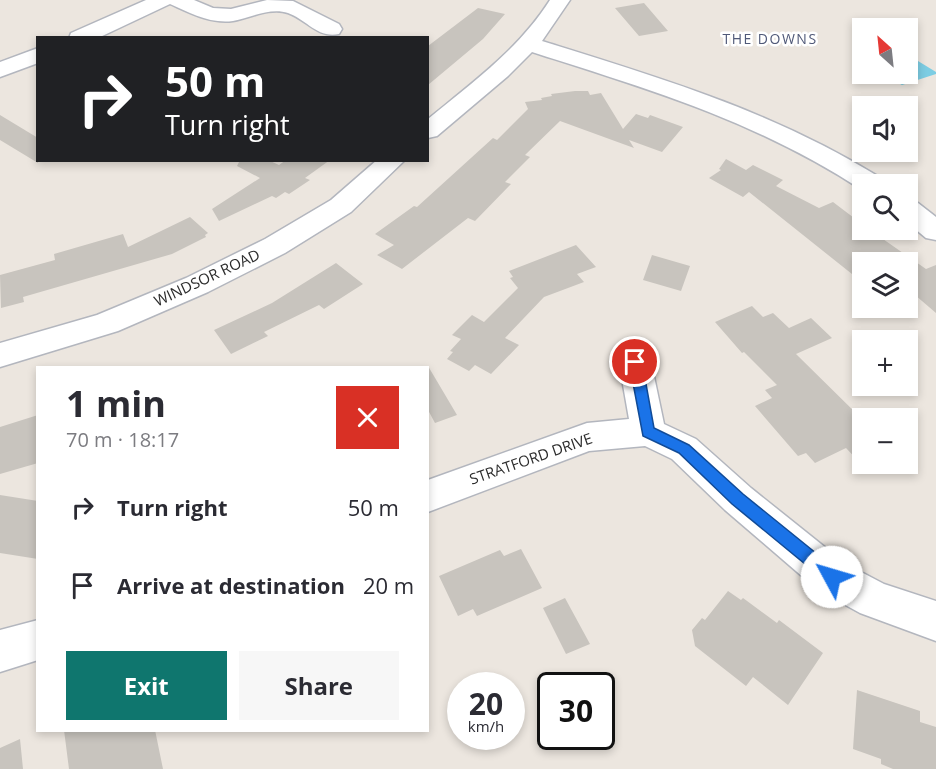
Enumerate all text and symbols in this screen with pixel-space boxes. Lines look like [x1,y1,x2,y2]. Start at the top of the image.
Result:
north arrow [852,18,918,84]
map controls [852,18,918,474]
district label: THE DOWNS [722,29,818,48]
text: 50 m [165,52,265,109]
icon: right [66,60,144,138]
button: sound [852,96,918,162]
text: Turn right [165,106,290,143]
button: search [852,174,918,240]
street label: WINDSOR ROAD [150,244,263,310]
button: layers [852,252,918,318]
button: + [852,330,918,396]
pin [609,336,660,387]
icon: arrive [618,345,651,378]
text: 1 min [66,379,166,428]
button: close [336,386,399,449]
button: − [852,408,918,474]
text: 70 m · 18:17 [66,426,179,453]
street label: STRATFORD DRIVE [467,428,595,488]
icon: right [66,491,99,524]
text: Turn right [117,492,228,522]
text: 50 m [348,492,399,522]
position arrow [800,545,864,609]
icon: arrive [66,569,99,602]
text: Arrive at destination [117,570,345,600]
text: 20 m [363,570,414,600]
button: Exit [66,651,227,720]
button: Share [239,651,399,720]
speed limit sign: 30 [537,672,615,750]
text: 20 [469,683,503,724]
text: km/h [468,716,504,736]

